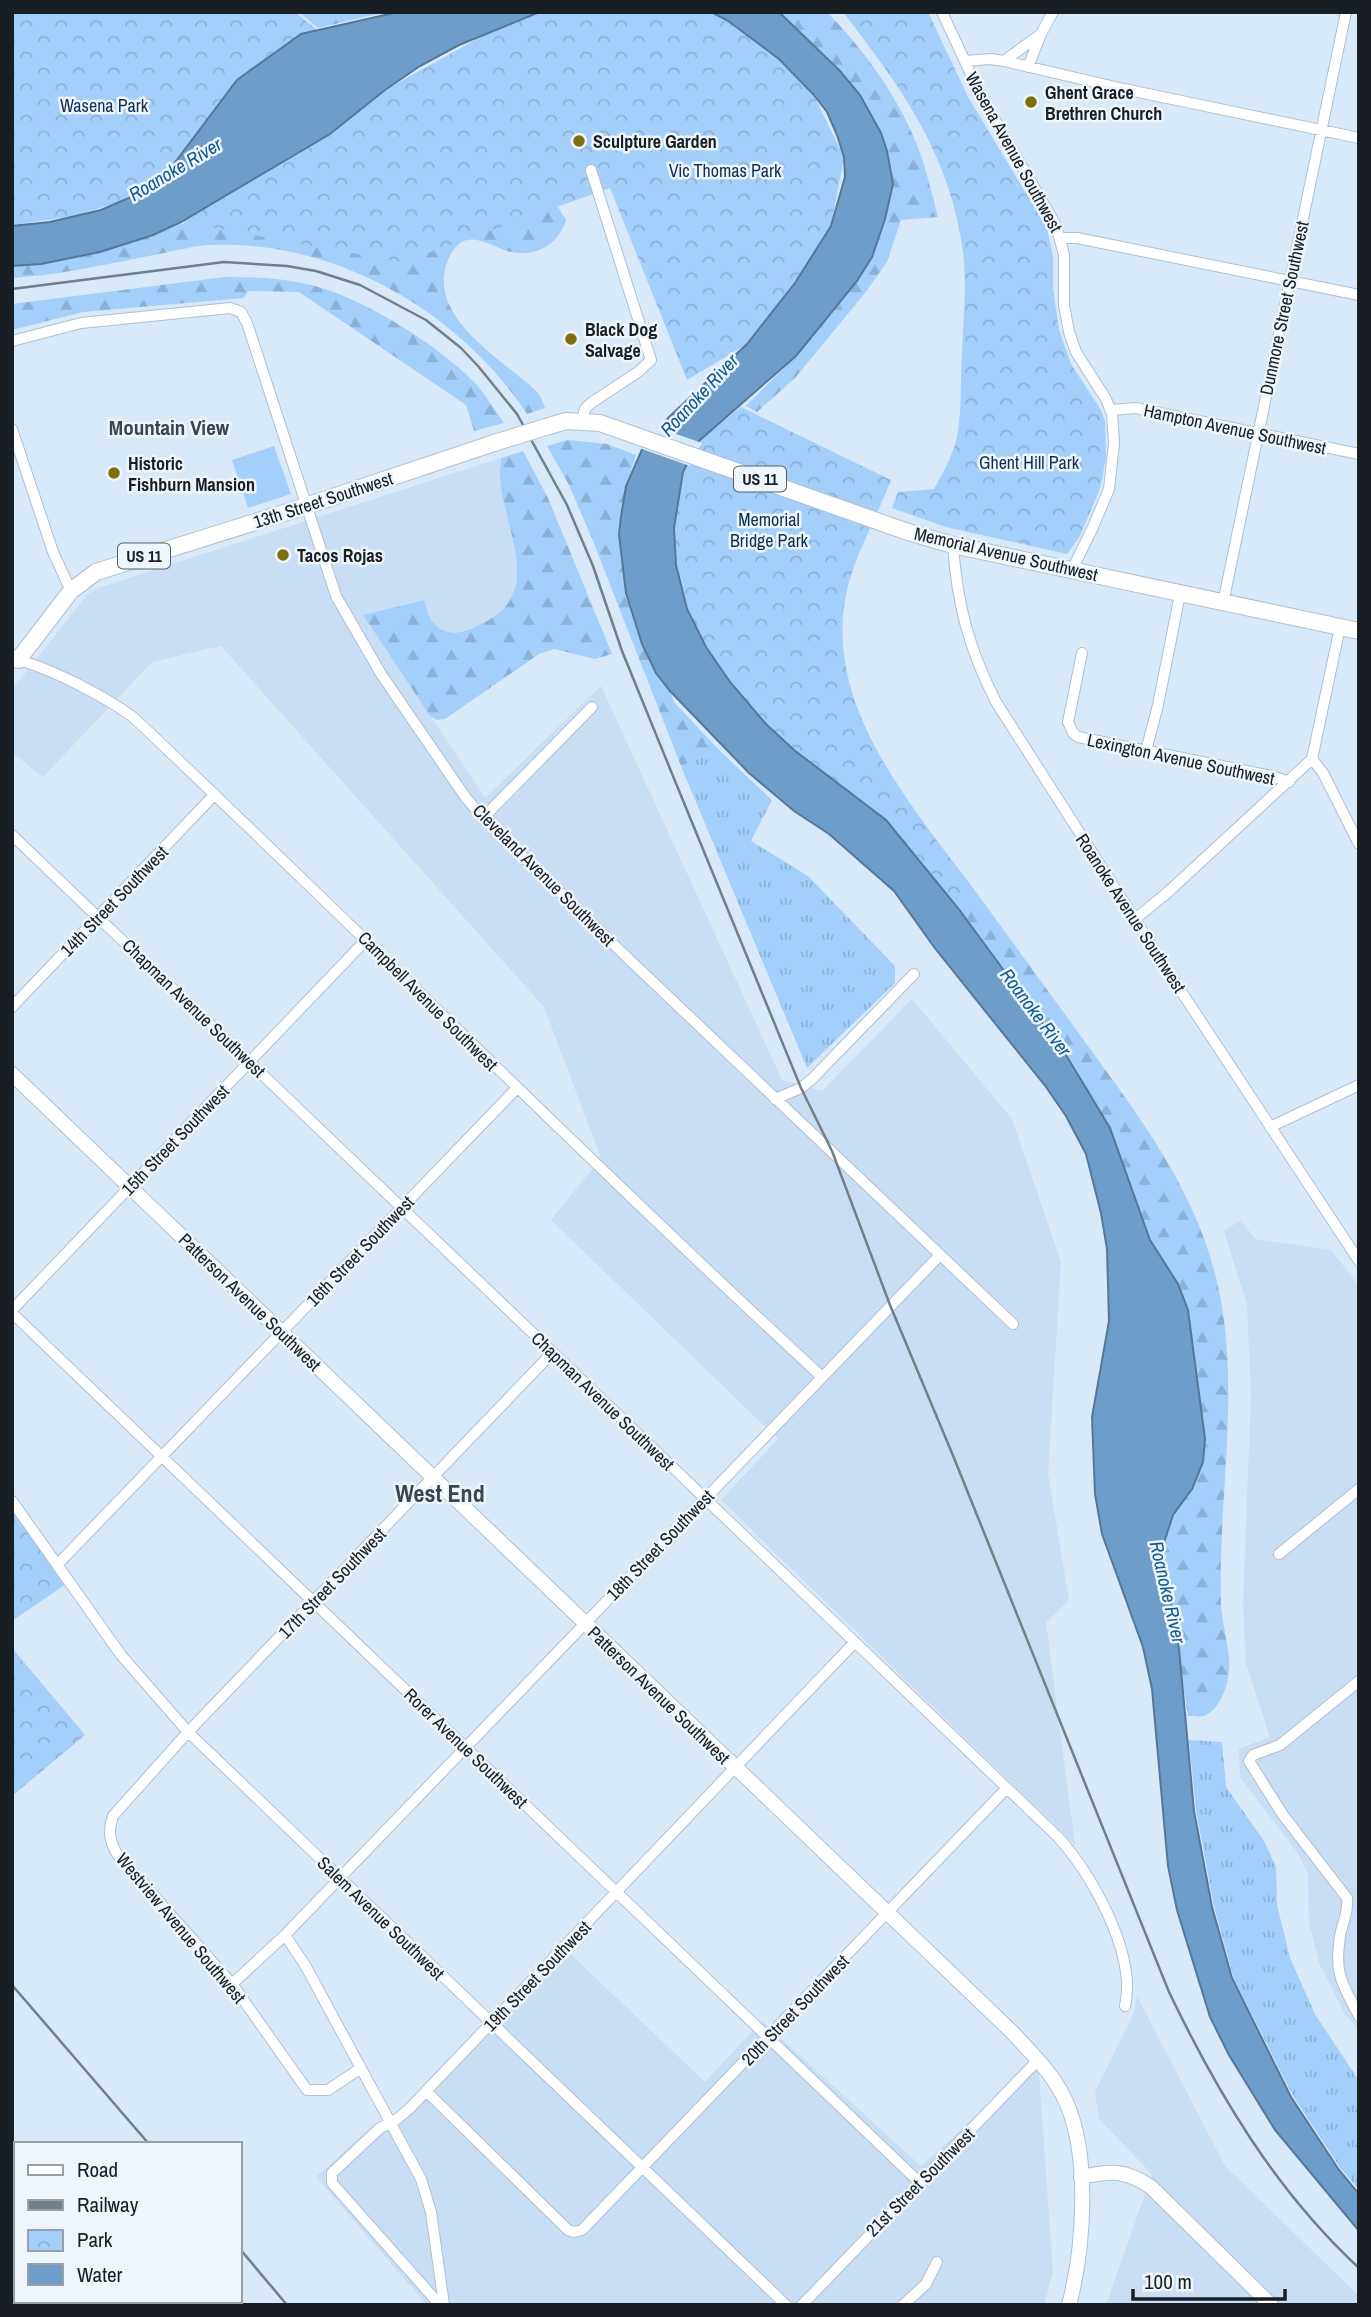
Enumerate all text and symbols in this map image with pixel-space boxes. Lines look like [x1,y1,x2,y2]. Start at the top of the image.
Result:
street label: Wasena Avenue Southwest [959,67,1069,237]
place label: Ghent Grace Brethren Church [1045,80,1162,126]
park label: Wasena Park [60,93,149,118]
marker: Ghent Grace Brethren Church [1023,94,1039,110]
place label: Sculpture Garden [593,129,717,154]
water label: Roanoke River [124,131,227,207]
marker: Sculpture Garden [571,133,587,149]
park label: Vic Thomas Park [669,158,782,183]
street label: Dunmore Street Southwest [1253,219,1315,397]
place label: Black Dog Salvage [585,317,657,363]
marker: Black Dog Salvage [563,331,579,347]
water label: Roanoke River [654,348,744,442]
street label: Hampton Avenue Southwest [1141,397,1329,461]
district label: Mountain View [109,413,230,442]
park label: Ghent Hill Park [979,450,1080,475]
place label: Historic Fishburn Mansion [128,451,255,497]
marker: Historic Fishburn Mansion [106,465,122,481]
street label: 13th Street Southwest [250,466,396,534]
road number: US 11 [734,466,786,492]
park label: Memorial Bridge Park [730,507,809,553]
street label: Memorial Avenue Southwest [912,521,1100,587]
place label: Tacos Rojas [297,543,383,568]
road number: US 11 [118,544,170,568]
marker: Tacos Rojas [275,547,291,563]
street label: Lexington Avenue Southwest [1085,727,1277,791]
street label: Cleveland Avenue Southwest [467,798,621,952]
street label: Roanoke Avenue Southwest [1070,829,1192,997]
street label: 14th Street Southwest [55,840,173,962]
street label: Campbell Avenue Southwest [353,926,503,1076]
street label: Chapman Avenue Southwest [117,933,271,1083]
water label: Roanoke River [994,963,1078,1062]
street label: 15th Street Southwest [116,1079,234,1201]
street label: 16th Street Southwest [301,1190,419,1312]
street label: Patterson Avenue Southwest [173,1227,327,1377]
street label: Chapman Avenue Southwest [526,1326,680,1476]
district label: West End [395,1477,485,1509]
street label: 18th Street Southwest [601,1484,719,1606]
street label: 17th Street Southwest [273,1522,391,1644]
water label: Roanoke River [1144,1538,1193,1646]
street label: Patterson Avenue Southwest [582,1620,736,1770]
street label: Rorer Avenue Southwest [399,1682,533,1814]
street label: Westview Avenue Southwest [110,1847,252,2009]
street label: Salem Avenue Southwest [312,1851,450,1985]
street label: 19th Street Southwest [478,1915,596,2037]
street label: 20th Street Southwest [736,1949,854,2071]
street label: 21st Street Southwest [860,2122,980,2242]
legend [14,2142,242,2303]
text: Road [77,2155,118,2184]
text: Railway [77,2190,139,2219]
text: Park [77,2225,113,2254]
scale bar [1133,2258,1285,2302]
text: Water [77,2260,123,2289]
text: 100 m [1144,2267,1192,2296]

